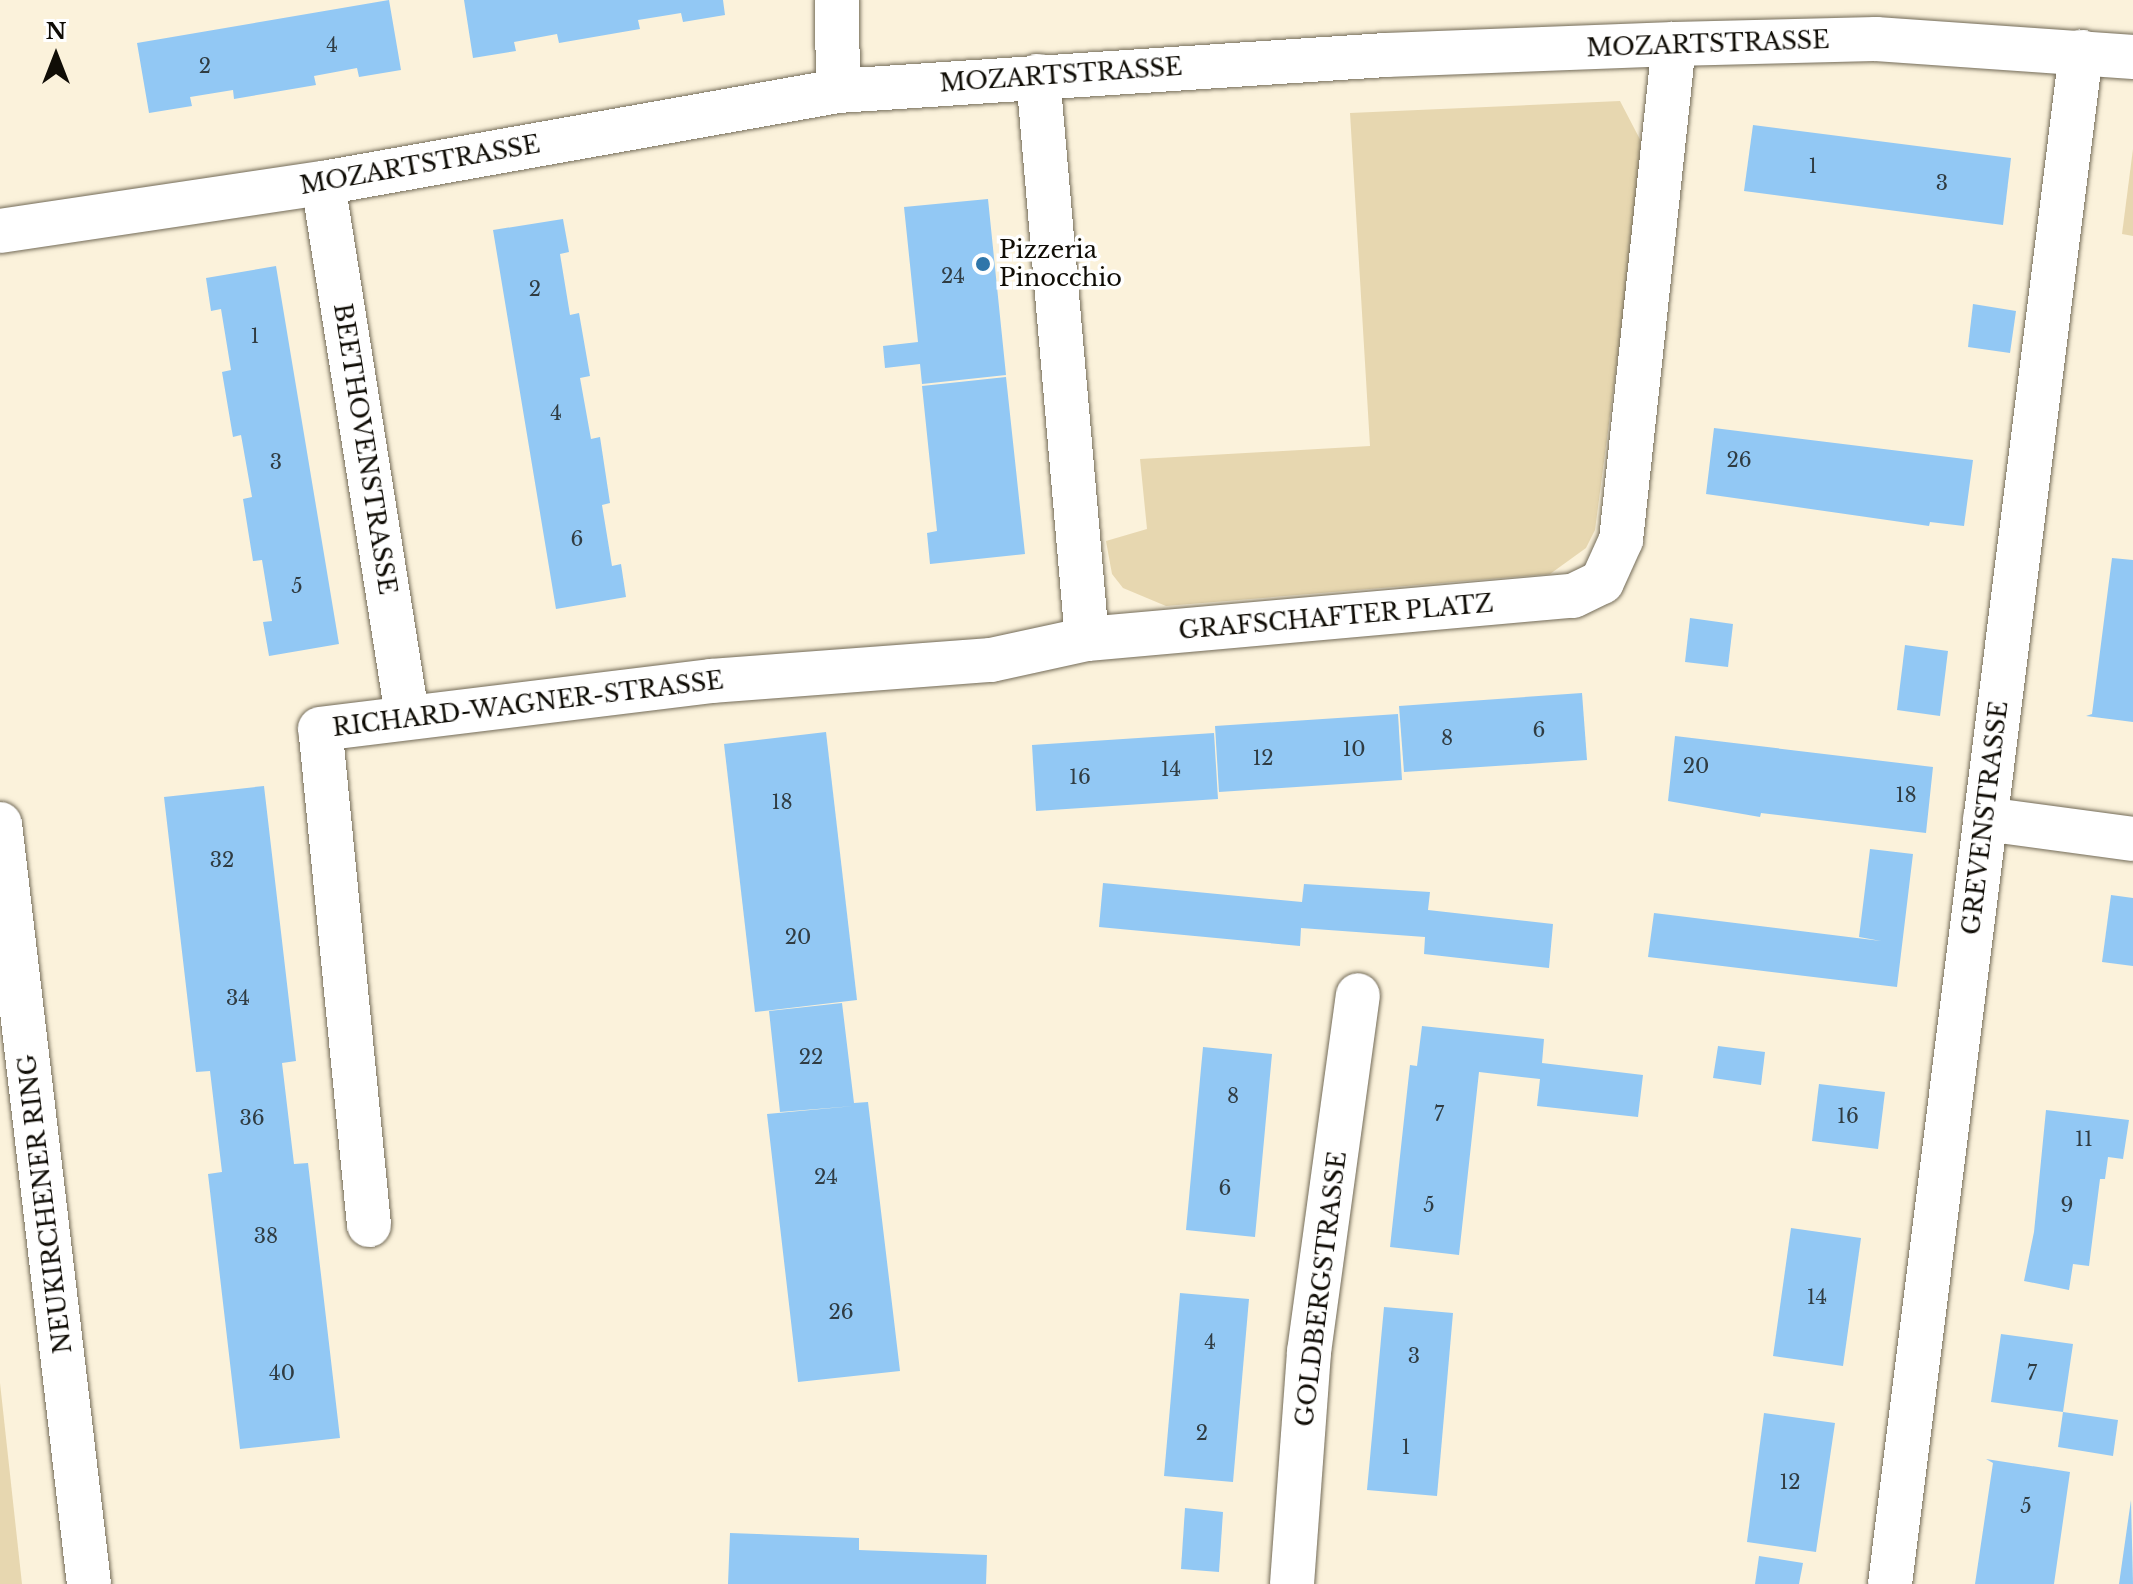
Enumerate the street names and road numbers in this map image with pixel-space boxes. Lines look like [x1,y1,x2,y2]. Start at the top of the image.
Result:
street label: MOZARTSTRASSE [1586,25,1830,63]
street label: MOZARTSTRASSE [939,52,1183,98]
street label: MOZARTSTRASSE [298,130,542,200]
street label: BEETHOVENSTRASSE [328,301,402,597]
street label: GRAFSCHAFTER PLATZ [1177,589,1495,645]
street label: RICHARD-WAGNER-STRASSE [331,666,725,742]
street label: GREVENSTRASSE [1956,699,2014,937]
street label: NEUKIRCHENER RING [12,1052,78,1356]
street label: GOLDBERGSTRASSE [1290,1150,1352,1428]

